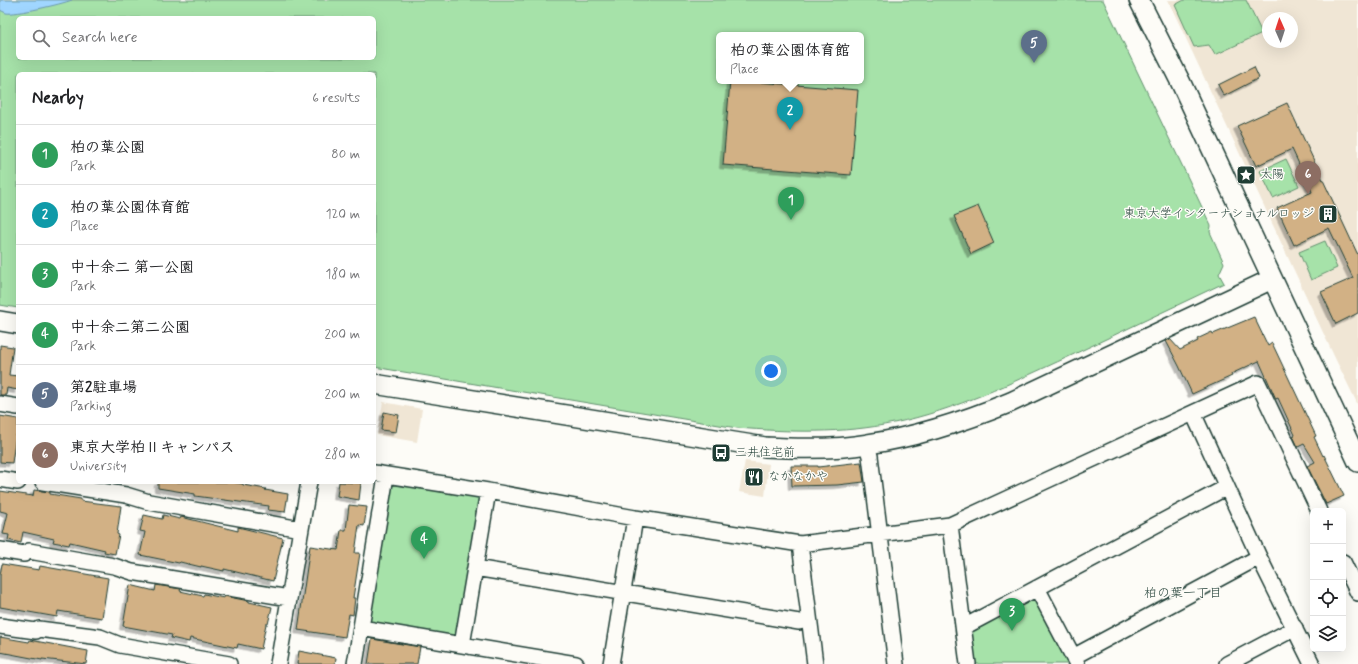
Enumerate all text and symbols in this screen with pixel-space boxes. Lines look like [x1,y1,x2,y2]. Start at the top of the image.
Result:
north arrow [1262,12,1298,48]
search box [16,16,376,60]
icon: search [30,27,52,49]
text: Search here [62,28,138,48]
pin: 5 [1021,30,1047,63]
popup [716,32,864,84]
text: 柏の葉公園体育館 [730,41,850,61]
text: Place [730,61,759,78]
text: Nearby [32,87,84,109]
text: 6 results [312,90,360,107]
pin: 2 [777,97,803,130]
text: 柏の葉公園 [70,138,145,158]
text: 1 [42,146,48,163]
text: 80 m [331,146,360,163]
text: Park [70,158,96,175]
pin: 6 [1295,161,1321,194]
place icon: 太陽 [1235,164,1257,186]
place label: 太陽 [1260,167,1284,183]
pin: 1 [778,187,804,220]
text: 柏の葉公園体育館 [70,198,190,218]
building icon: 東京大学インターナショナルロッジ [1317,203,1339,225]
text: 2 [42,206,48,223]
text: 120 m [326,206,360,223]
place label: 東京大学インターナショナルロッジ [1124,206,1314,222]
text: Place [70,218,99,235]
text: 中十余二 第一公園 [70,258,194,278]
text: 3 [42,266,48,283]
text: 180 m [325,266,360,283]
text: Park [70,278,96,295]
text: 中十余二第二公園 [70,318,190,338]
text: 4 [41,326,49,343]
text: 200 m [325,326,360,343]
text: Park [70,338,96,355]
your location [761,361,781,381]
text: 第2駐車場 [70,378,137,398]
text: 5 [41,386,49,403]
text: 200 m [325,386,360,403]
text: Parking [70,398,112,415]
text: 東京大学柏Ⅱキャンパス [70,438,234,458]
bus stop icon: 三井住宅前 [710,442,732,464]
place label: 三井住宅前 [735,445,795,461]
text: 6 [42,446,48,463]
text: 280 m [325,446,360,463]
text: University [70,458,126,475]
restaurant icon: なかなかや [743,466,765,488]
place label: なかなかや [768,469,828,485]
map controls [1310,508,1346,652]
button: + [1310,508,1346,544]
pin: 4 [411,526,437,559]
button: − [1310,544,1346,580]
button: locate [1310,580,1346,616]
district label: 柏の葉一丁目 [1144,585,1222,602]
pin: 3 [999,598,1025,631]
button: layers [1310,616,1346,652]

